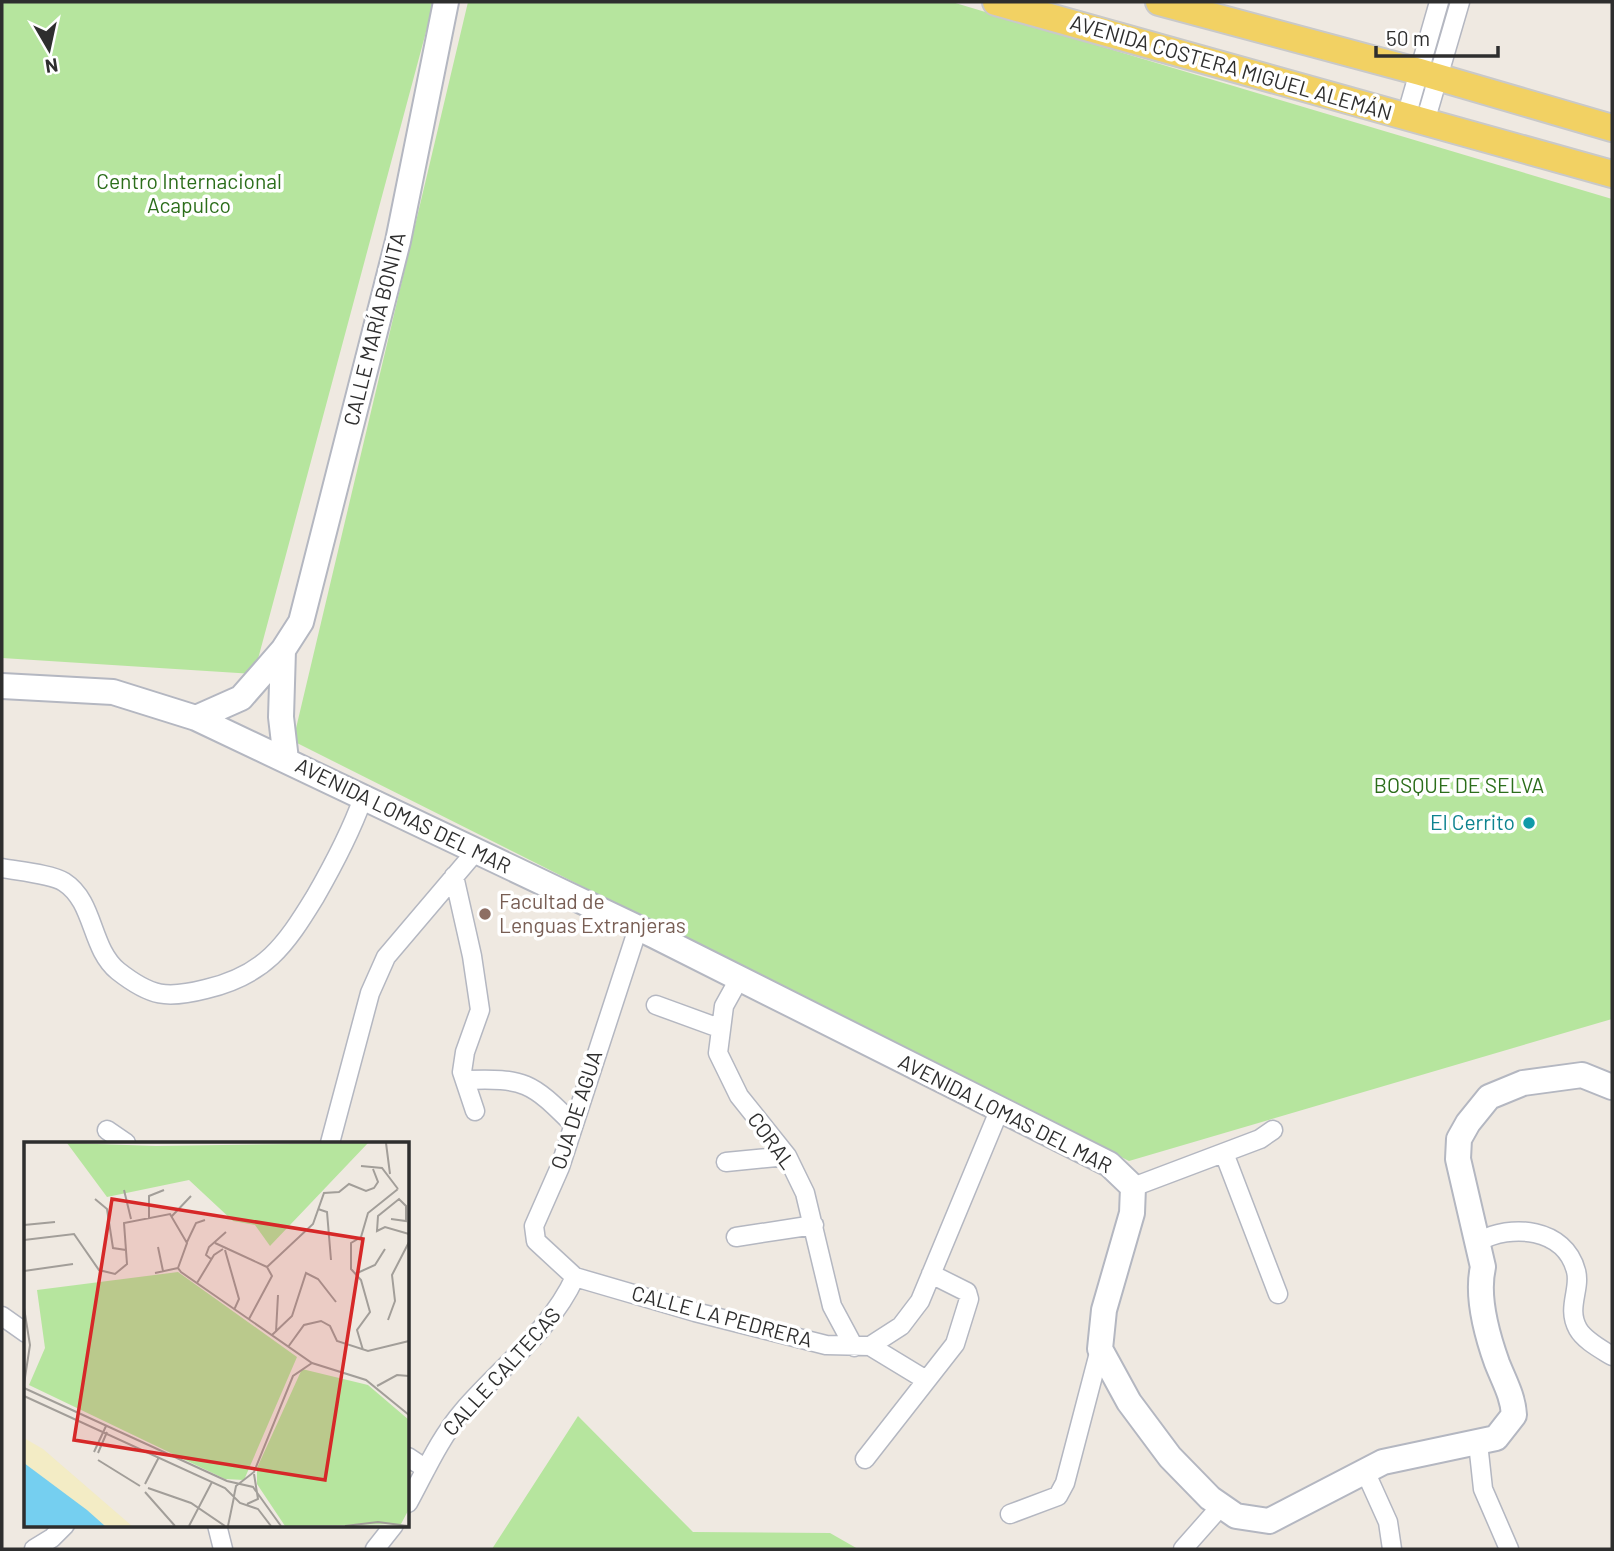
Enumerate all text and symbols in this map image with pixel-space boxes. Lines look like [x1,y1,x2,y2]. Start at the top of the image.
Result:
street label: AVENIDA COSTERA MIGUEL ALEMÁN [1068,9,1395,125]
north arrow [14,14,84,84]
scale bar [1376,14,1498,58]
text: 50 m [1386,25,1430,50]
text: N [44,54,60,79]
park label: Centro Internacional Acapulco [96,168,282,217]
street label: CALLE MARÍA BONITA [337,229,410,428]
street label: AVENIDA LOMAS DEL MAR [292,752,515,878]
park label: BOSQUE DE SELVA [1374,772,1544,797]
place label: El Cerrito [1430,809,1515,834]
marker: El Cerrito [1521,815,1537,831]
place label: Facultad de Lenguas Extranjeras [499,888,686,937]
marker: Facultad de Lenguas Extranjeras [477,906,493,922]
street label: OJA DE AGUA [545,1047,607,1172]
street label: AVENIDA LOMAS DEL MAR [895,1048,1117,1177]
street label: CORAL [743,1107,801,1173]
inset map [24,1142,410,1526]
street label: CALLE LA PEDRERA [629,1279,816,1352]
street label: CALLE CALTECAS [437,1302,565,1440]

